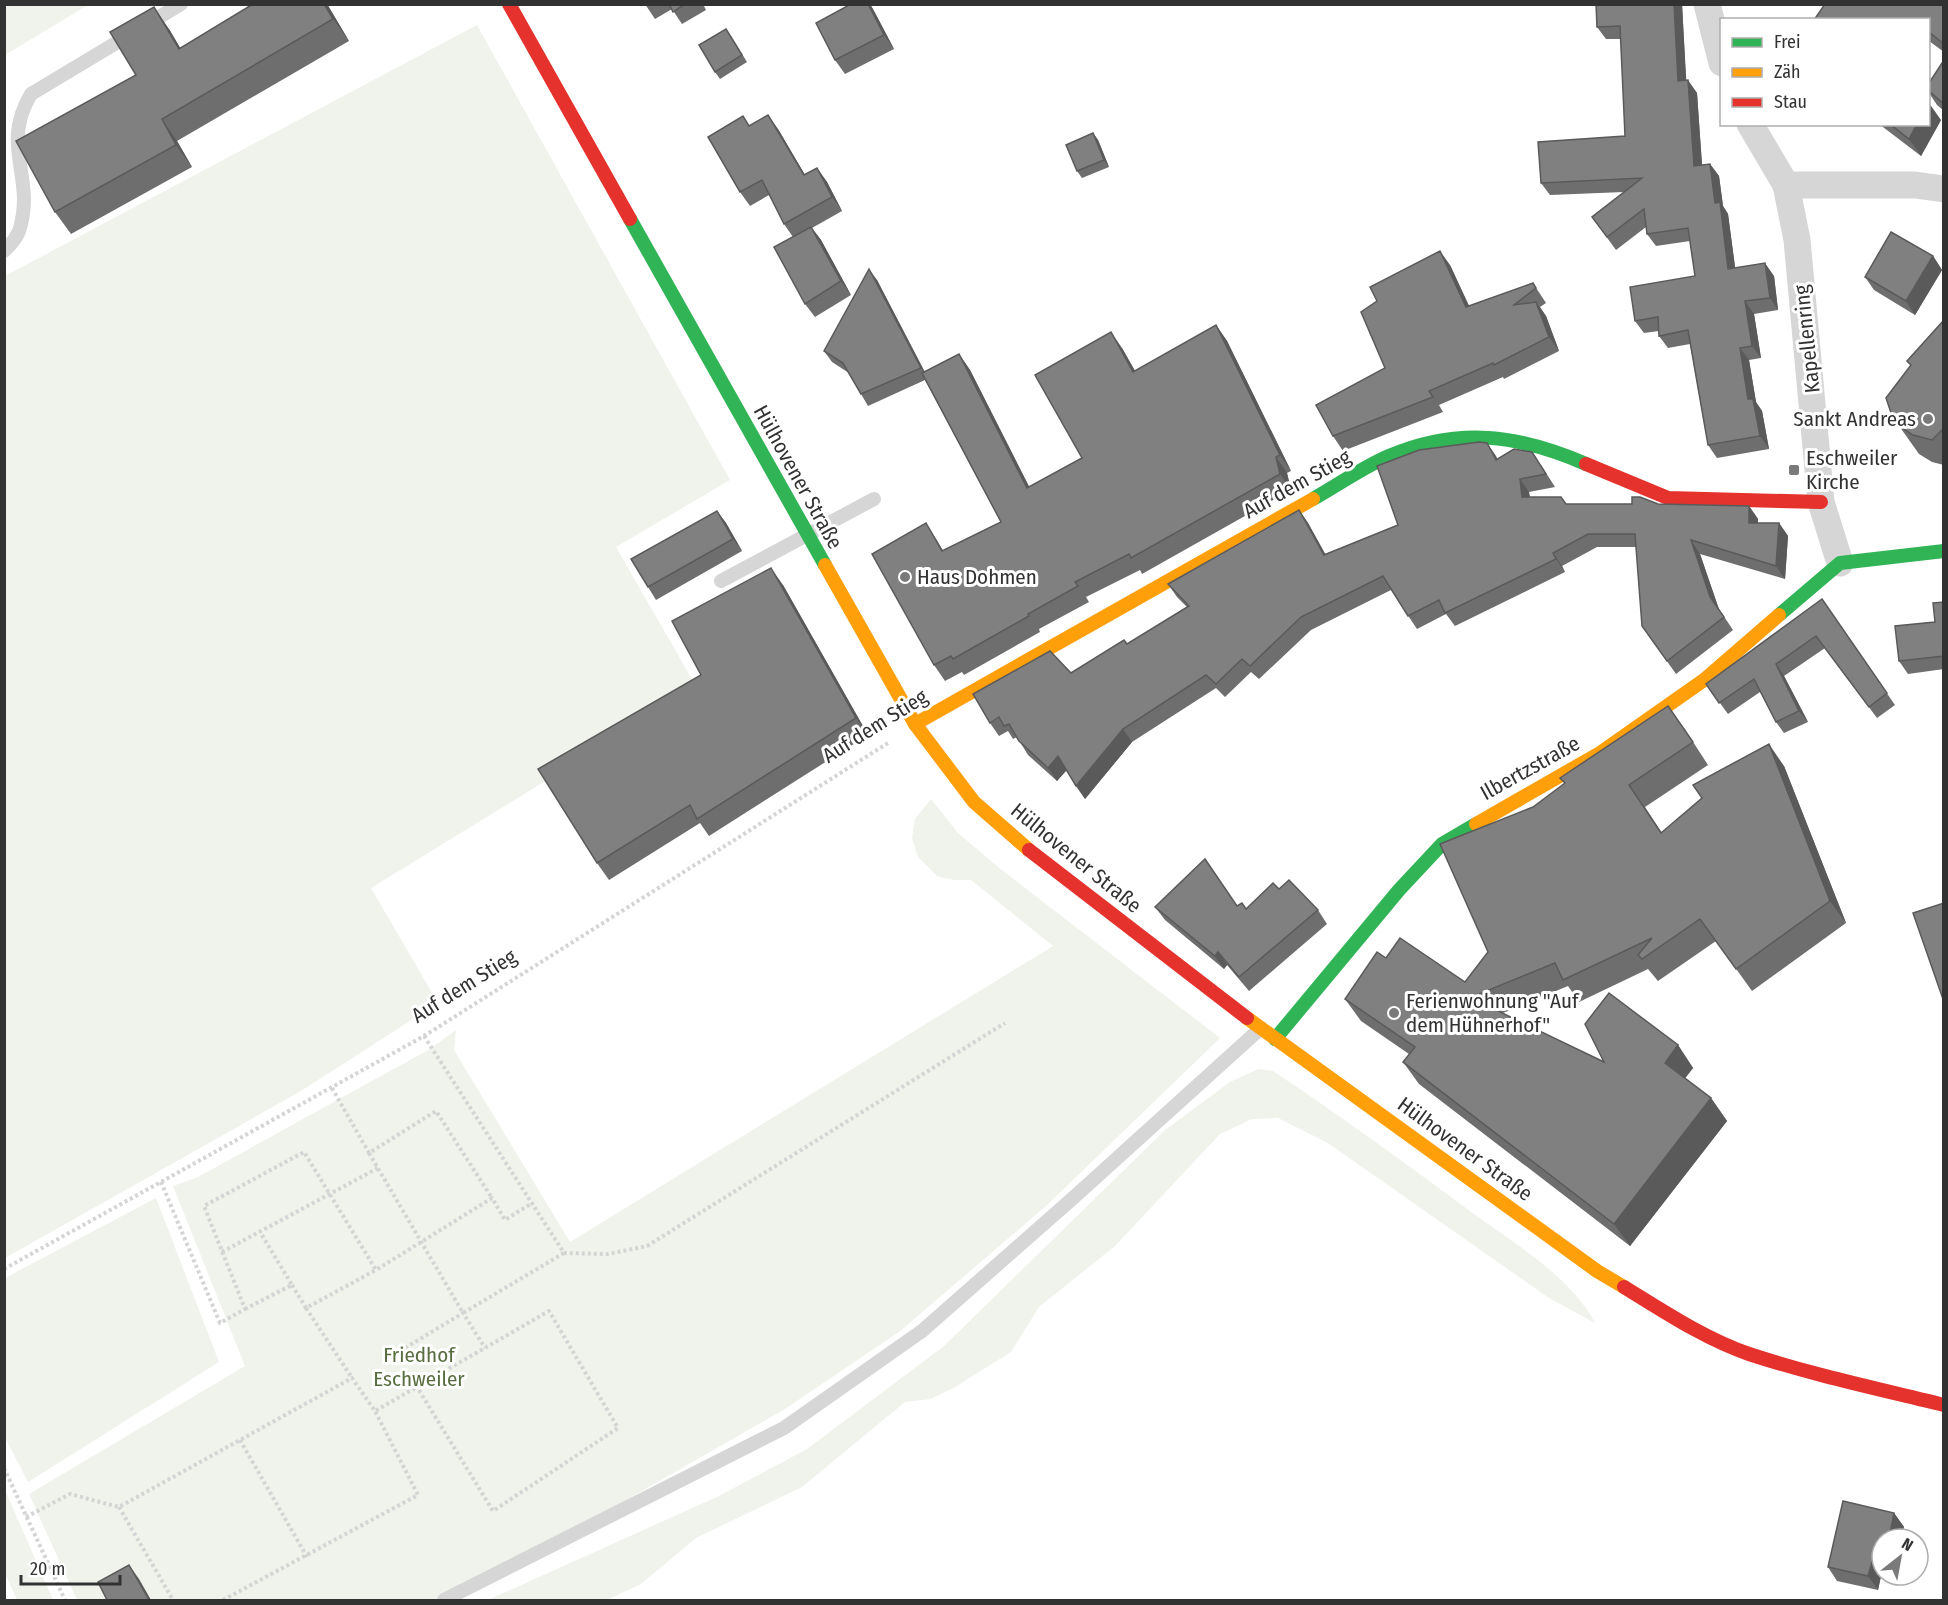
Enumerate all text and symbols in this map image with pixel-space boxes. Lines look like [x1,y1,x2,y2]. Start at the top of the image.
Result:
legend [1720,18,1930,126]
text: Frei [1774,31,1800,53]
text: Zäh [1774,61,1801,83]
text: Stau [1774,91,1807,113]
street label: Kapellenring [1788,283,1826,394]
street label: Hülhovener Straße [748,401,848,553]
place label: Sankt Andreas [1793,406,1916,432]
marker: Sankt Andreas [1921,412,1935,426]
street label: Auf dem Stieg [1239,444,1355,524]
place label: Eschweiler Kirche [1806,445,1898,495]
marker: Eschweiler Kirche [1787,463,1801,477]
place label: Haus Dohmen [917,564,1037,590]
marker: Haus Dohmen [898,570,912,584]
street label: Auf dem Stieg [818,683,932,769]
street label: Ilbertzstraße [1476,730,1584,806]
street label: Hülhovener Straße [1005,797,1147,919]
street label: Auf dem Stieg [407,943,521,1029]
place label: Ferienwohnung "Auf dem Hühnerhof" [1406,988,1580,1038]
marker: Ferienwohnung "Auf dem Hühnerhof" [1387,1006,1401,1020]
street label: Hülhovener Straße [1392,1091,1538,1207]
park label: Friedhof Eschweiler [373,1342,465,1392]
north arrow [1870,1527,1930,1587]
text: N [1898,1534,1916,1555]
scale bar [21,1548,120,1586]
text: 20 m [30,1558,65,1580]

